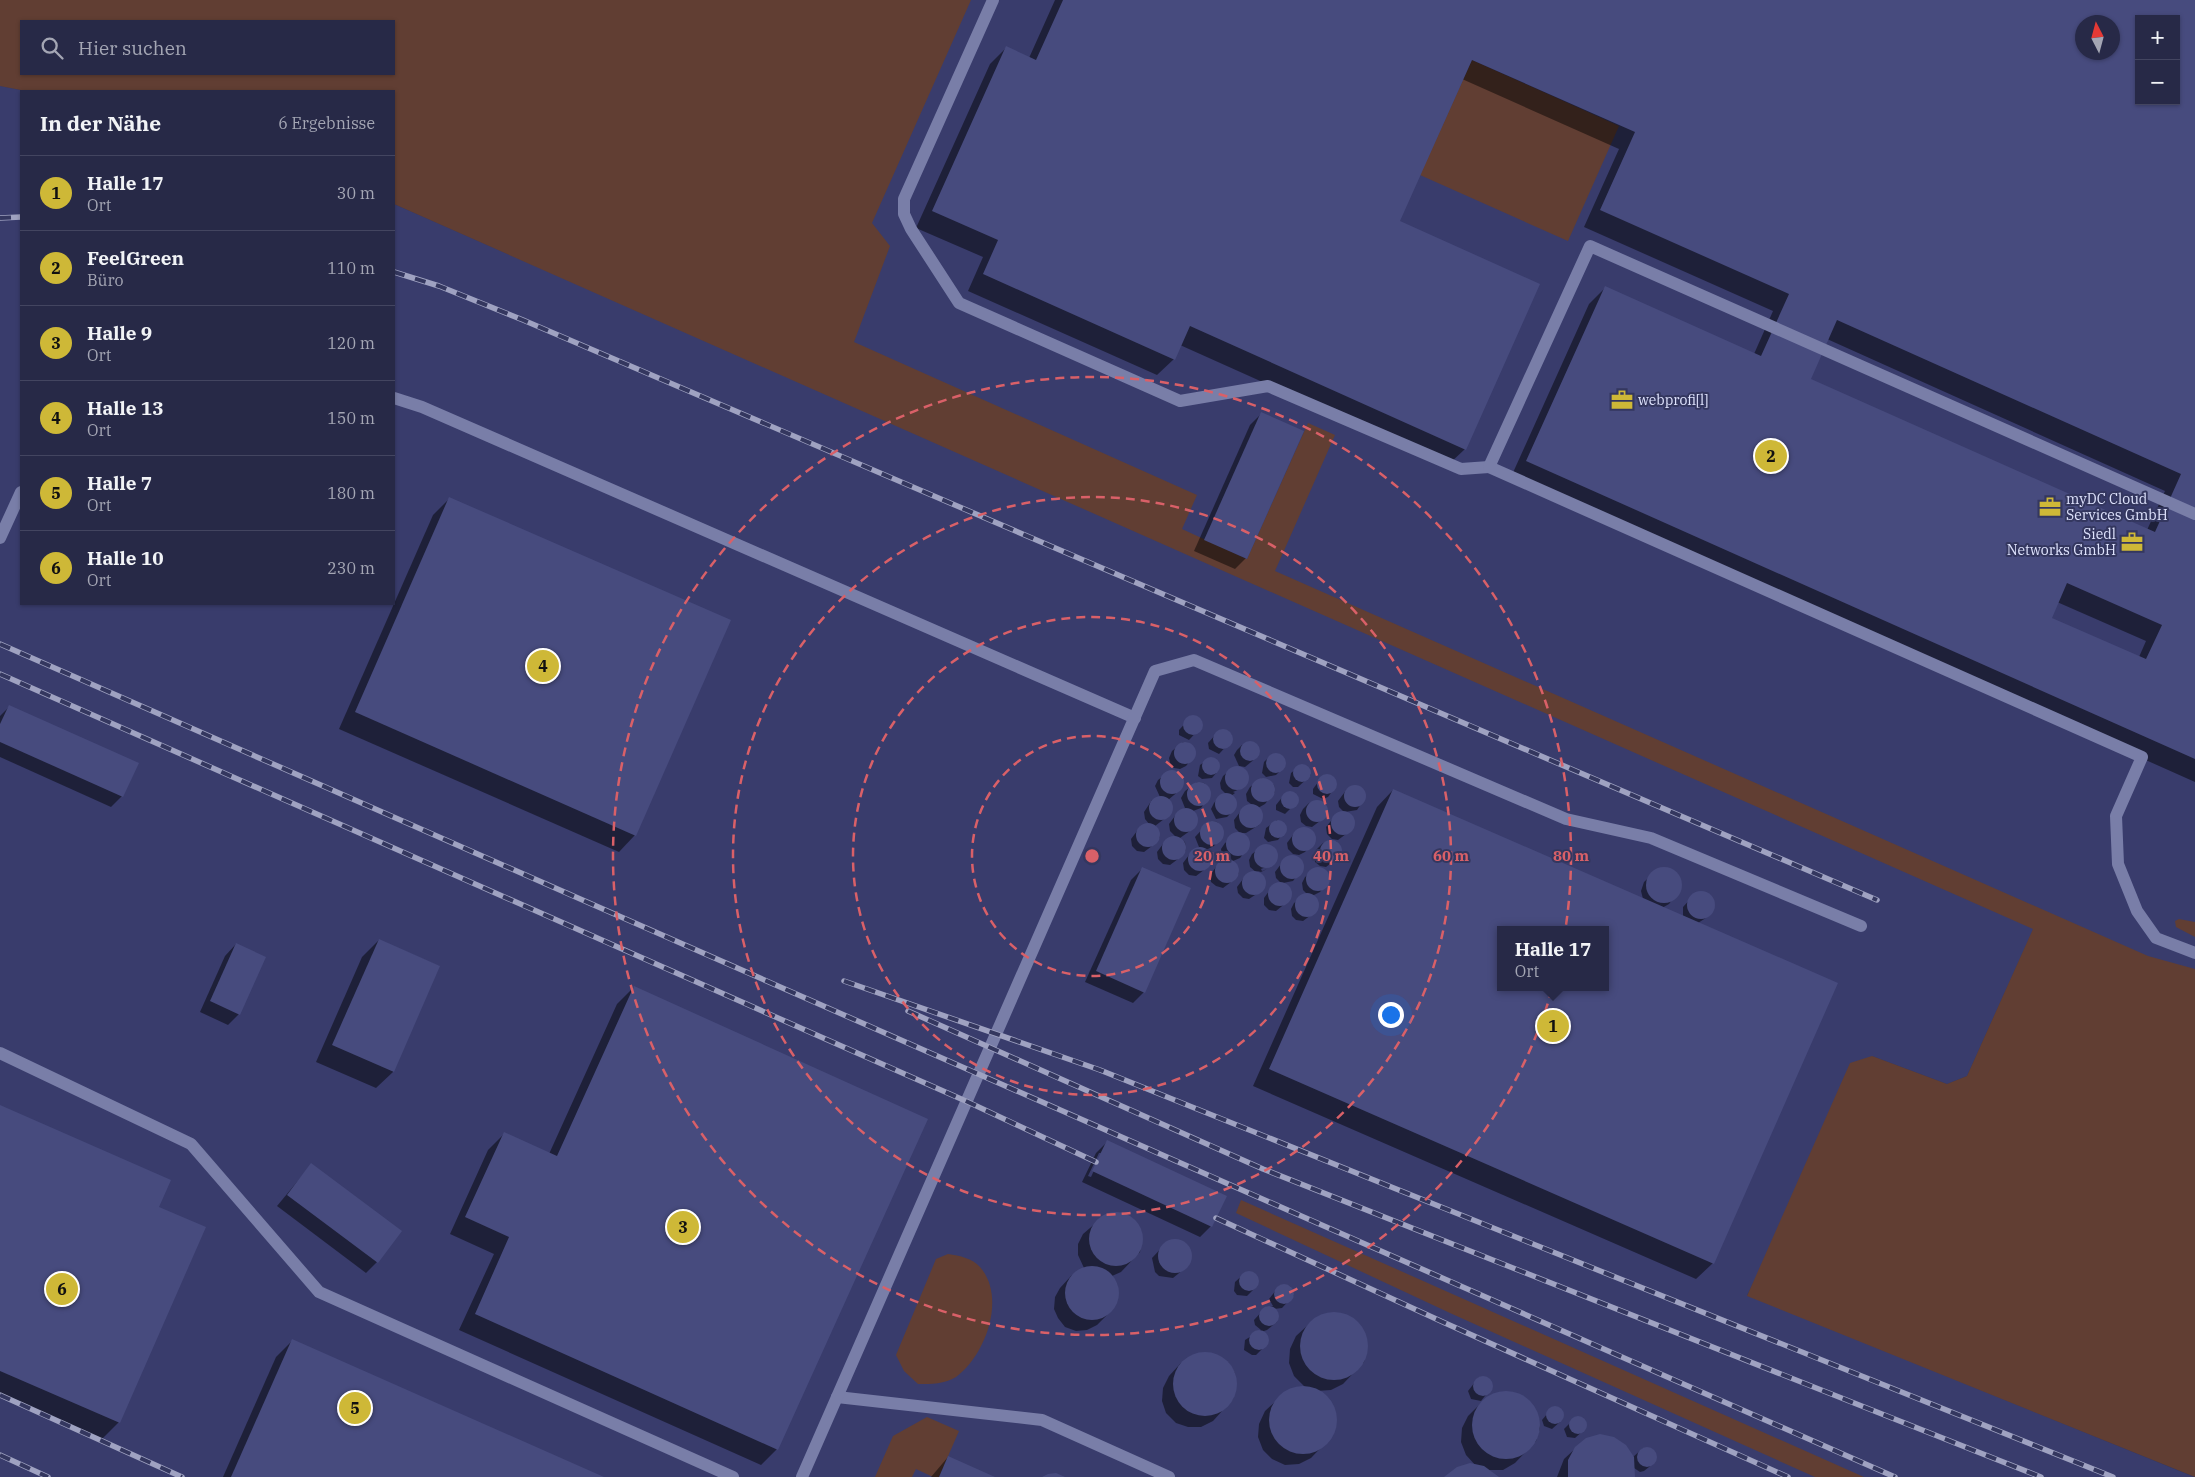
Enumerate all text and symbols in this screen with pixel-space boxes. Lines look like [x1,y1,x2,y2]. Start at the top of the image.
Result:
north arrow [2075,15,2120,60]
map controls [2135,15,2180,105]
button: + [2135,15,2180,60]
search box [20,20,395,75]
icon: search [38,34,66,62]
text: Hier suchen [78,36,187,60]
button: − [2135,60,2180,105]
text: In der Nähe [40,109,161,137]
text: 6 Ergebnisse [278,113,375,133]
text: Halle 17 [87,171,164,195]
text: 1 [51,183,61,203]
text: 30 m [337,183,375,203]
text: Ort [87,195,111,215]
text: FeelGreen [87,246,184,270]
text: 2 [51,258,61,278]
text: 110 m [327,258,375,278]
text: Büro [87,270,124,290]
text: Halle 9 [87,321,152,345]
text: 3 [51,333,61,353]
text: 120 m [327,333,375,353]
text: Ort [87,345,111,365]
office icon: webprofi[l] [1609,387,1635,413]
place label: webprofi[l] [1638,391,1708,409]
text: Halle 13 [87,396,164,420]
text: 4 [51,408,61,428]
text: 150 m [327,408,375,428]
text: Ort [87,420,111,440]
pin: 2 [1755,437,1787,475]
text: Halle 7 [87,471,152,495]
text: 5 [51,483,61,503]
text: 180 m [327,483,375,503]
place label: myDC Cloud Services GmbH [2066,490,2168,524]
office icon: myDC Cloud Services GmbH [2037,494,2063,520]
text: Ort [87,495,111,515]
place label: Siedl Networks GmbH [2007,525,2116,559]
office icon: Siedl Networks GmbH [2119,529,2145,555]
text: Halle 10 [87,546,164,570]
text: 6 [51,558,61,578]
text: 230 m [327,558,375,578]
text: Ort [87,570,111,590]
pin: 4 [527,647,559,685]
text: 20 m [1194,846,1230,865]
text: 40 m [1313,846,1349,865]
text: 60 m [1433,846,1469,865]
text: 80 m [1553,846,1589,865]
centre of rings [1083,847,1101,865]
popup [1497,926,1609,991]
text: Halle 17 [1515,937,1591,961]
text: Ort [1515,961,1539,981]
your location [1378,1002,1404,1028]
pin: 1 [1537,1007,1569,1045]
pin: 3 [667,1208,699,1246]
pin: 6 [46,1270,78,1308]
pin: 5 [339,1389,371,1427]

